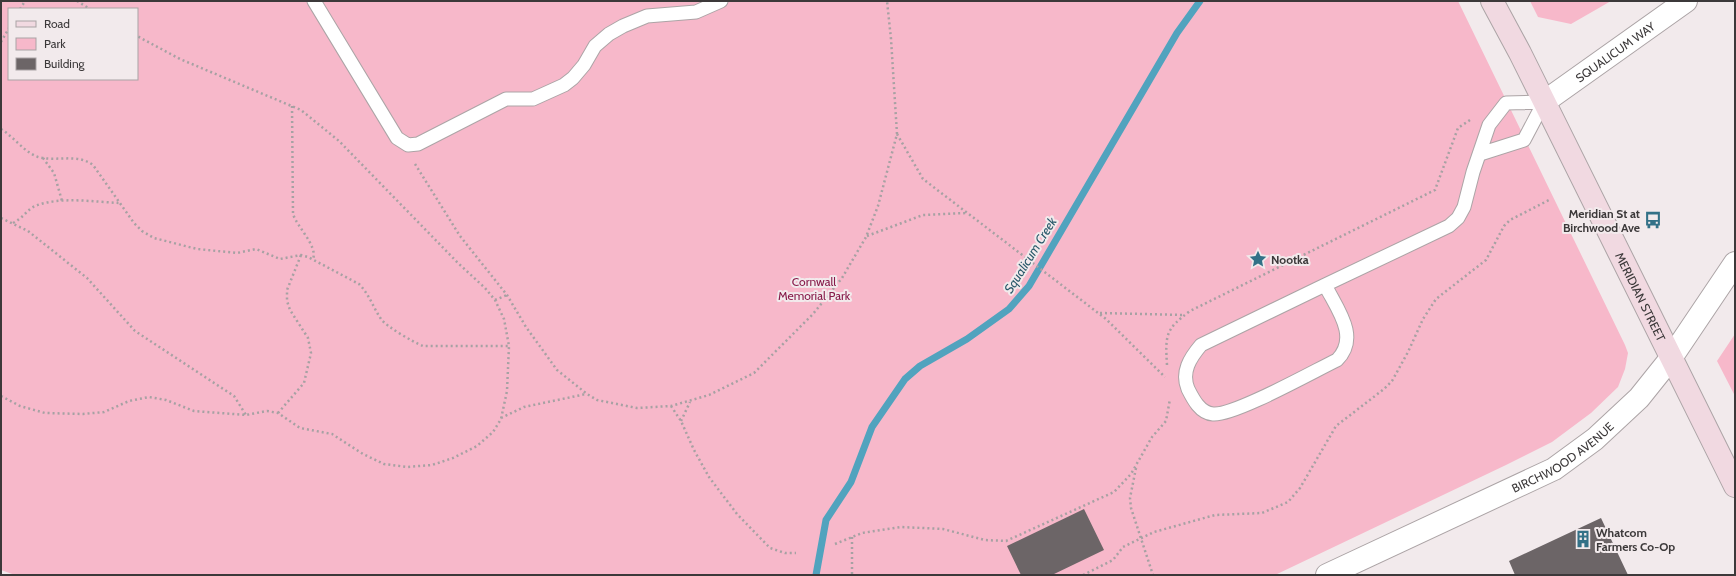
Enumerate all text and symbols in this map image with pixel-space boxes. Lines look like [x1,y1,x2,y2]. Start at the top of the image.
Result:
legend [8,8,138,80]
text: Road [44,16,70,31]
street label: SQUALICUM WAY [1572,18,1658,85]
text: Park [44,36,66,51]
text: Building [44,56,86,71]
place label: Meridian St at Birchwood Ave [1563,206,1640,235]
bus stop icon: Meridian St at Birchwood Ave [1643,210,1663,230]
water label: Squalicum Creek [1000,214,1060,296]
place icon: Nootka [1248,249,1268,269]
street label: MERIDIAN STREET [1613,250,1670,344]
place label: Nootka [1271,252,1309,267]
park label: Cornwall Memorial Park [778,274,851,303]
street label: BIRCHWOOD AVENUE [1509,418,1617,495]
place label: Whatcom Farmers Co-Op [1596,525,1675,554]
building icon: Whatcom Farmers Co-Op [1573,529,1593,549]

